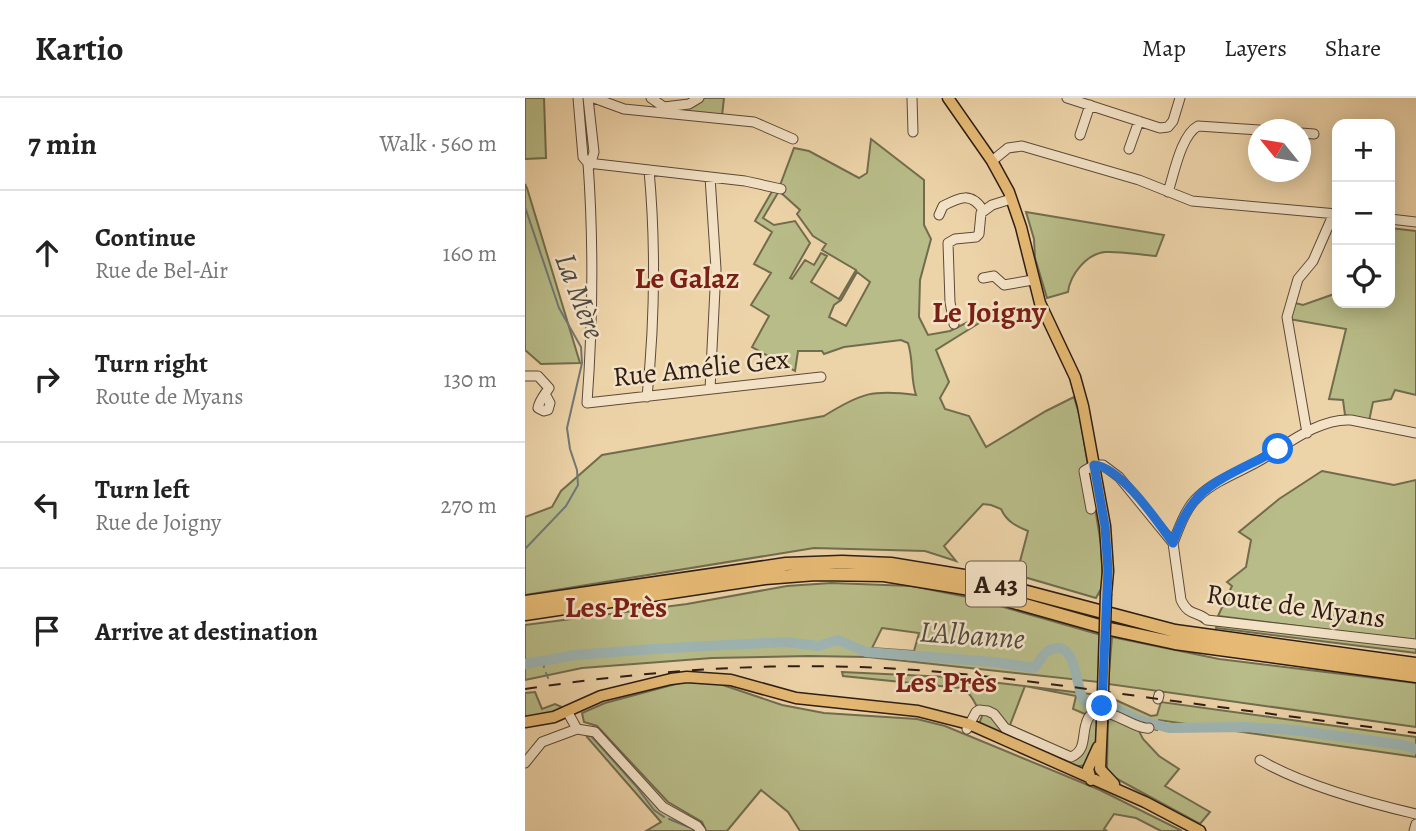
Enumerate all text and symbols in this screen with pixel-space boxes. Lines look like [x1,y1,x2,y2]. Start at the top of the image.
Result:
text: Kartio [35,26,123,71]
text: Map [1142,32,1186,64]
text: Layers [1224,32,1287,64]
text: Share [1325,32,1381,64]
north arrow [1248,119,1311,182]
map controls [1332,119,1395,308]
button: + [1332,119,1395,182]
text: 7 min [28,124,97,164]
text: Walk · 560 m [380,128,497,159]
button: − [1332,182,1395,245]
text: Continue [95,220,196,255]
icon: ahead [28,234,66,272]
text: 160 m [443,238,497,269]
button: locate [1332,245,1395,308]
water label: La Mère [545,247,615,345]
text: Rue de Bel-Air [95,255,228,286]
district label: Le Galaz [635,258,739,298]
district label: Le Joigny [932,292,1047,332]
street label: Rue Amélie Gex [611,340,792,396]
text: Turn right [95,346,208,381]
icon: right [28,360,66,398]
text: 130 m [444,364,497,395]
text: Route de Myans [95,381,243,412]
route start [1262,433,1293,464]
text: Turn left [95,472,190,507]
icon: left [28,486,66,524]
text: 270 m [440,490,497,521]
text: Rue de Joigny [95,507,221,538]
road number: A 43 [966,562,1026,606]
street label: Route de Myans [1204,575,1388,637]
district label: Les Près [565,587,667,627]
water label: L'Albanne [918,611,1026,659]
icon: arrive [28,612,66,650]
text: Arrive at destination [95,614,318,649]
district label: Les Près [895,662,997,702]
route end [1086,690,1117,721]

